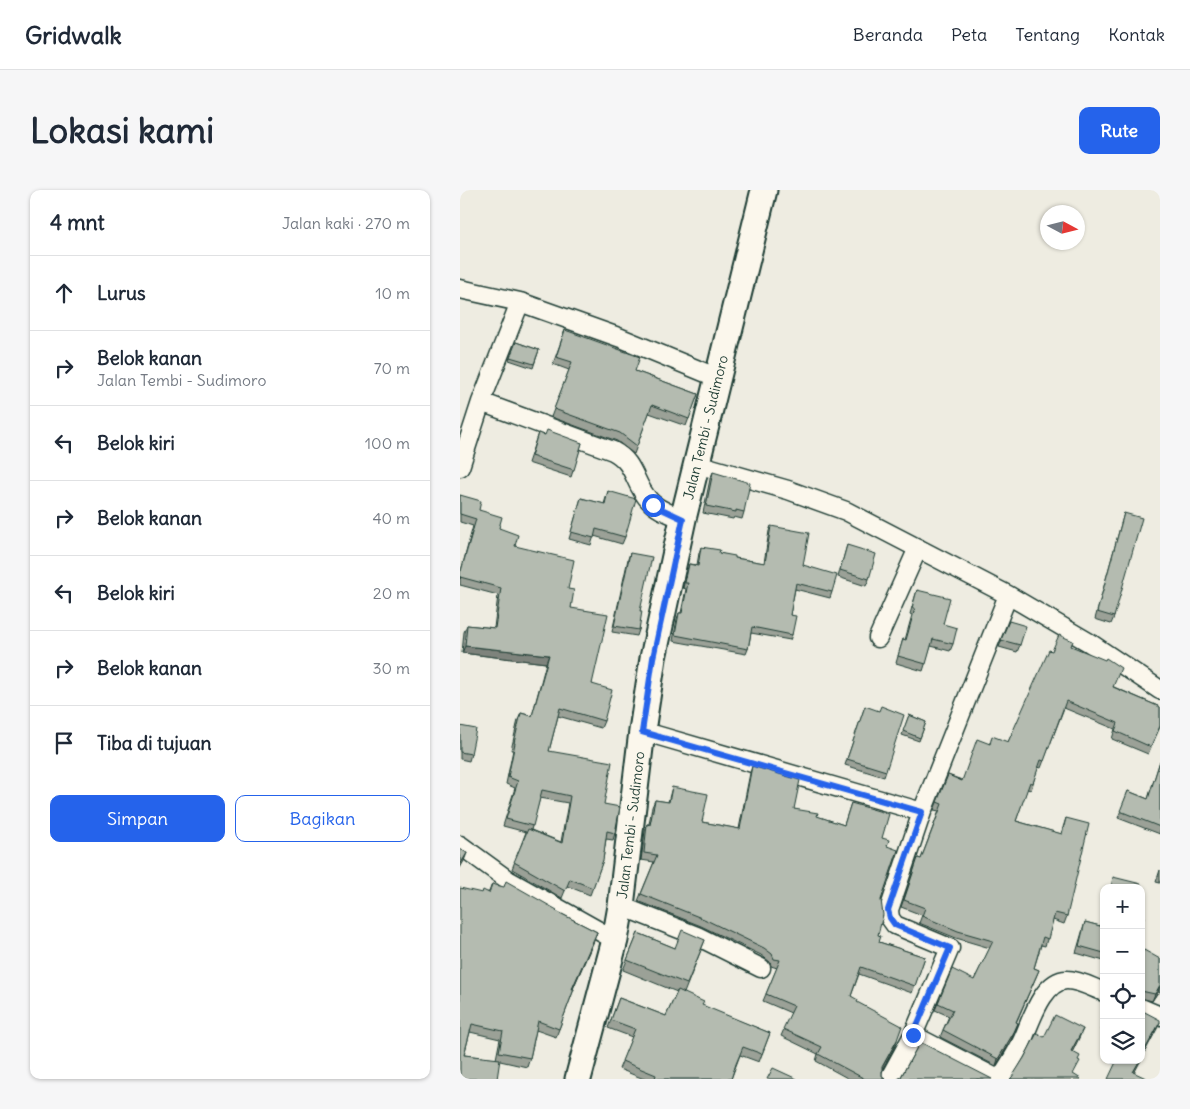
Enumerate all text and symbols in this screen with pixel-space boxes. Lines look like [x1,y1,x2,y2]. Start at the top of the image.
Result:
text: Gridwalk [25,20,122,50]
text: Beranda [853,23,923,46]
text: Peta [951,23,987,46]
text: Tentang [1015,23,1080,46]
text: Kontak [1108,23,1165,46]
button: Rute [1079,107,1160,154]
text: Lokasi kami [30,108,214,152]
north arrow [1040,205,1085,250]
text: 4 mnt [50,209,105,236]
text: Jalan kaki · 270 m [282,213,410,233]
icon: ahead [50,279,78,307]
text: Lurus [97,281,146,305]
text: 10 m [375,283,410,303]
text: Belok kanan [97,346,202,370]
street label: Jalan Tembi - Sudimoro [679,353,732,502]
icon: right [50,354,78,382]
text: 70 m [374,358,410,378]
text: Jalan Tembi - Sudimoro [97,370,266,390]
icon: left [50,429,78,457]
text: Belok kiri [97,431,175,455]
text: 100 m [365,433,410,453]
route start [642,494,665,517]
icon: right [50,504,78,532]
text: Belok kanan [97,506,202,530]
text: 40 m [372,508,410,528]
icon: left [50,579,78,607]
text: Belok kiri [97,581,175,605]
text: 20 m [373,583,410,603]
icon: right [50,654,78,682]
text: Belok kanan [97,656,202,680]
text: 30 m [373,658,410,678]
icon: arrive [50,729,78,757]
text: Tiba di tujuan [97,731,212,755]
street label: Jalan Tembi - Sudimoro [613,750,649,900]
button: Simpan [50,795,225,842]
button: Bagikan [235,795,410,842]
map controls [1100,884,1145,1064]
button: + [1100,884,1145,929]
button: − [1100,929,1145,974]
button: locate [1100,974,1145,1019]
button: layers [1100,1019,1145,1064]
route end [902,1024,925,1047]

